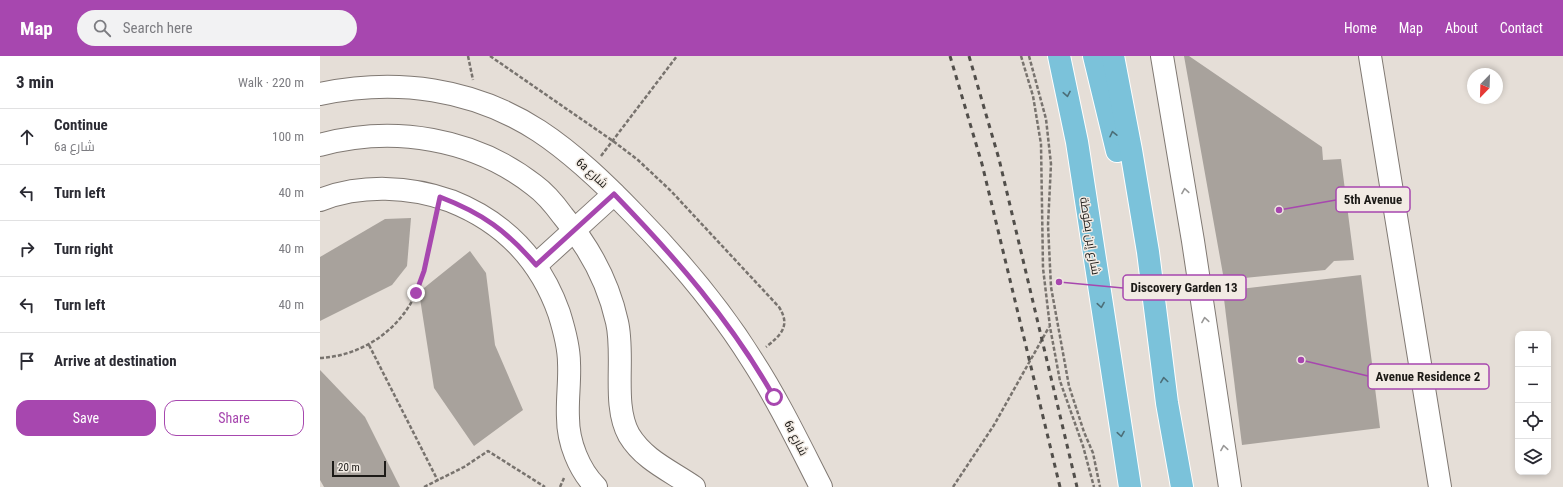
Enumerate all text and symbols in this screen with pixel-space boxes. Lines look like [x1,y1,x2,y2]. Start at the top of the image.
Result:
search box [77,10,357,46]
text: Map [20,17,53,40]
icon: search [91,17,113,39]
text: Search here [123,19,193,37]
text: Home [1344,20,1377,36]
text: Map [1399,20,1423,36]
text: About [1445,20,1478,36]
text: Contact [1500,20,1543,36]
north arrow [1467,68,1503,104]
text: 3 min [16,72,54,92]
text: Walk · 220 m [238,75,304,90]
one-way arrow [1063,91,1071,97]
text: Continue [54,116,108,134]
icon: ahead [16,126,38,148]
text: 100 m [272,129,304,144]
one-way arrow [1109,130,1117,137]
text: 6a شارع [54,139,95,154]
street label: 6a شارع [573,155,611,192]
icon: left [16,182,38,204]
text: Turn left [54,184,105,202]
text: 40 m [278,185,304,200]
callout: 5th Avenue [1336,187,1410,212]
one-way arrow [1181,188,1190,194]
text: 5th Avenue [1344,192,1402,207]
street label: شارع إبن بطوطة [1076,196,1103,276]
icon: right [16,238,38,260]
text: Turn right [54,240,113,258]
text: 40 m [278,241,304,256]
callout: Discovery Garden 13 [1123,275,1246,300]
text: Discovery Garden 13 [1130,280,1238,295]
route end [407,284,425,302]
icon: left [16,294,38,316]
text: Turn left [54,296,105,314]
text: 40 m [278,297,304,312]
one-way arrow [1096,302,1105,308]
one-way arrow [1201,317,1210,323]
map controls [1515,331,1551,475]
button: + [1515,331,1551,367]
icon: arrive [16,350,38,372]
text: Arrive at destination [54,352,177,370]
callout: Avenue Residence 2 [1368,364,1489,389]
button: − [1515,367,1551,403]
text: Avenue Residence 2 [1376,369,1481,384]
one-way arrow [1160,376,1169,383]
route start [765,388,783,406]
button: Save [16,400,156,436]
button: Share [164,400,304,436]
button: locate [1515,403,1551,439]
street label: 6a شارع [780,418,811,458]
one-way arrow [1116,431,1125,437]
button: layers [1515,439,1551,475]
one-way arrow [1220,445,1229,452]
scale bar [332,459,386,478]
text: 20 m [338,461,360,474]

